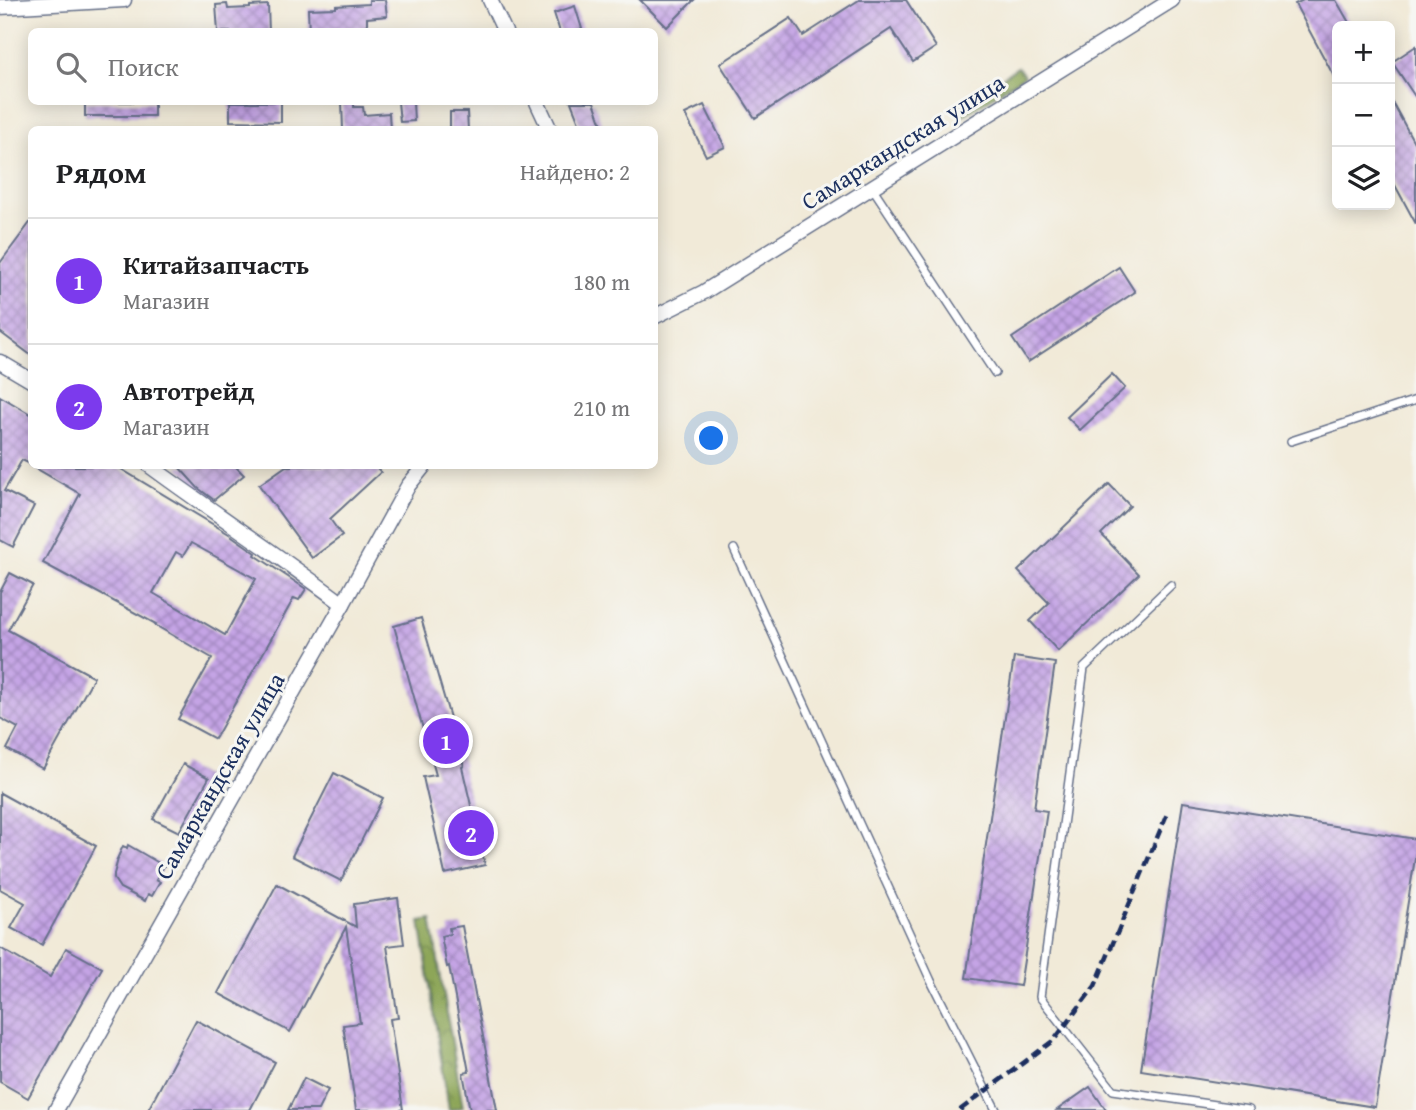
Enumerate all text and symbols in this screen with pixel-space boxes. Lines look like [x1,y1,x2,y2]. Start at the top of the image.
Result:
map controls [1332,21,1395,210]
button: + [1332,21,1395,84]
search box [28,28,658,105]
text: Поиск [108,47,179,86]
icon: search [52,48,90,86]
street label: Самаркандская улица [794,64,1012,218]
button: − [1332,84,1395,147]
button: layers [1332,147,1395,210]
text: Рядом [56,150,147,194]
text: Найдено: 2 [520,155,630,188]
text: Китайзапчасть [123,245,309,284]
text: 1 [73,265,85,298]
text: 180 m [573,265,630,298]
text: Магазин [123,284,210,317]
text: Автотрейд [123,371,255,410]
text: 2 [73,391,85,424]
text: 210 m [573,391,630,424]
text: Магазин [123,410,210,443]
your location [694,421,728,455]
street label: Самаркандская улица [146,665,293,886]
pin: 1 [423,715,469,767]
pin: 2 [448,807,494,859]

